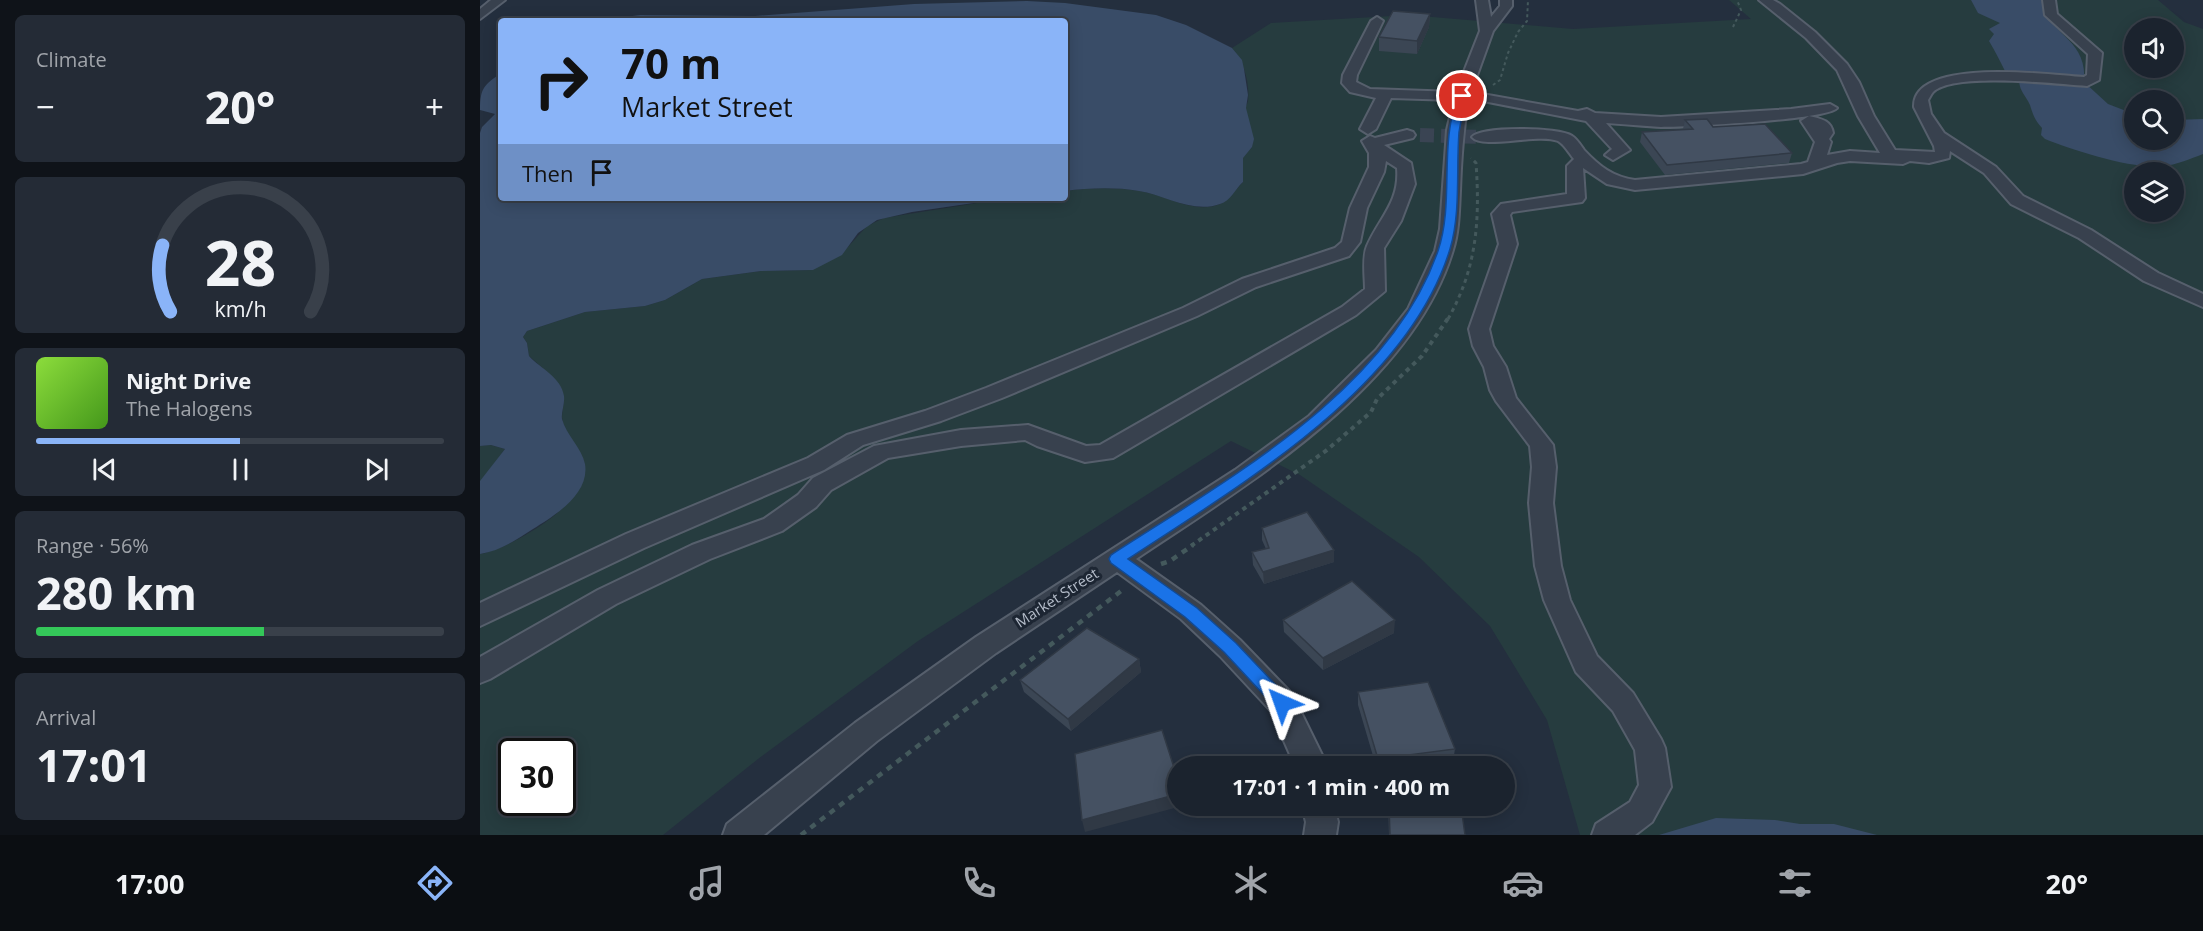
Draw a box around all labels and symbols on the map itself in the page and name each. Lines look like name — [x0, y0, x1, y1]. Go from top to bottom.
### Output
pin — [1436, 70, 1487, 121]
street label: Market Street — [1011, 563, 1102, 632]
position arrow — [1250, 671, 1314, 735]
speed limit sign: 30 — [498, 738, 576, 816]

